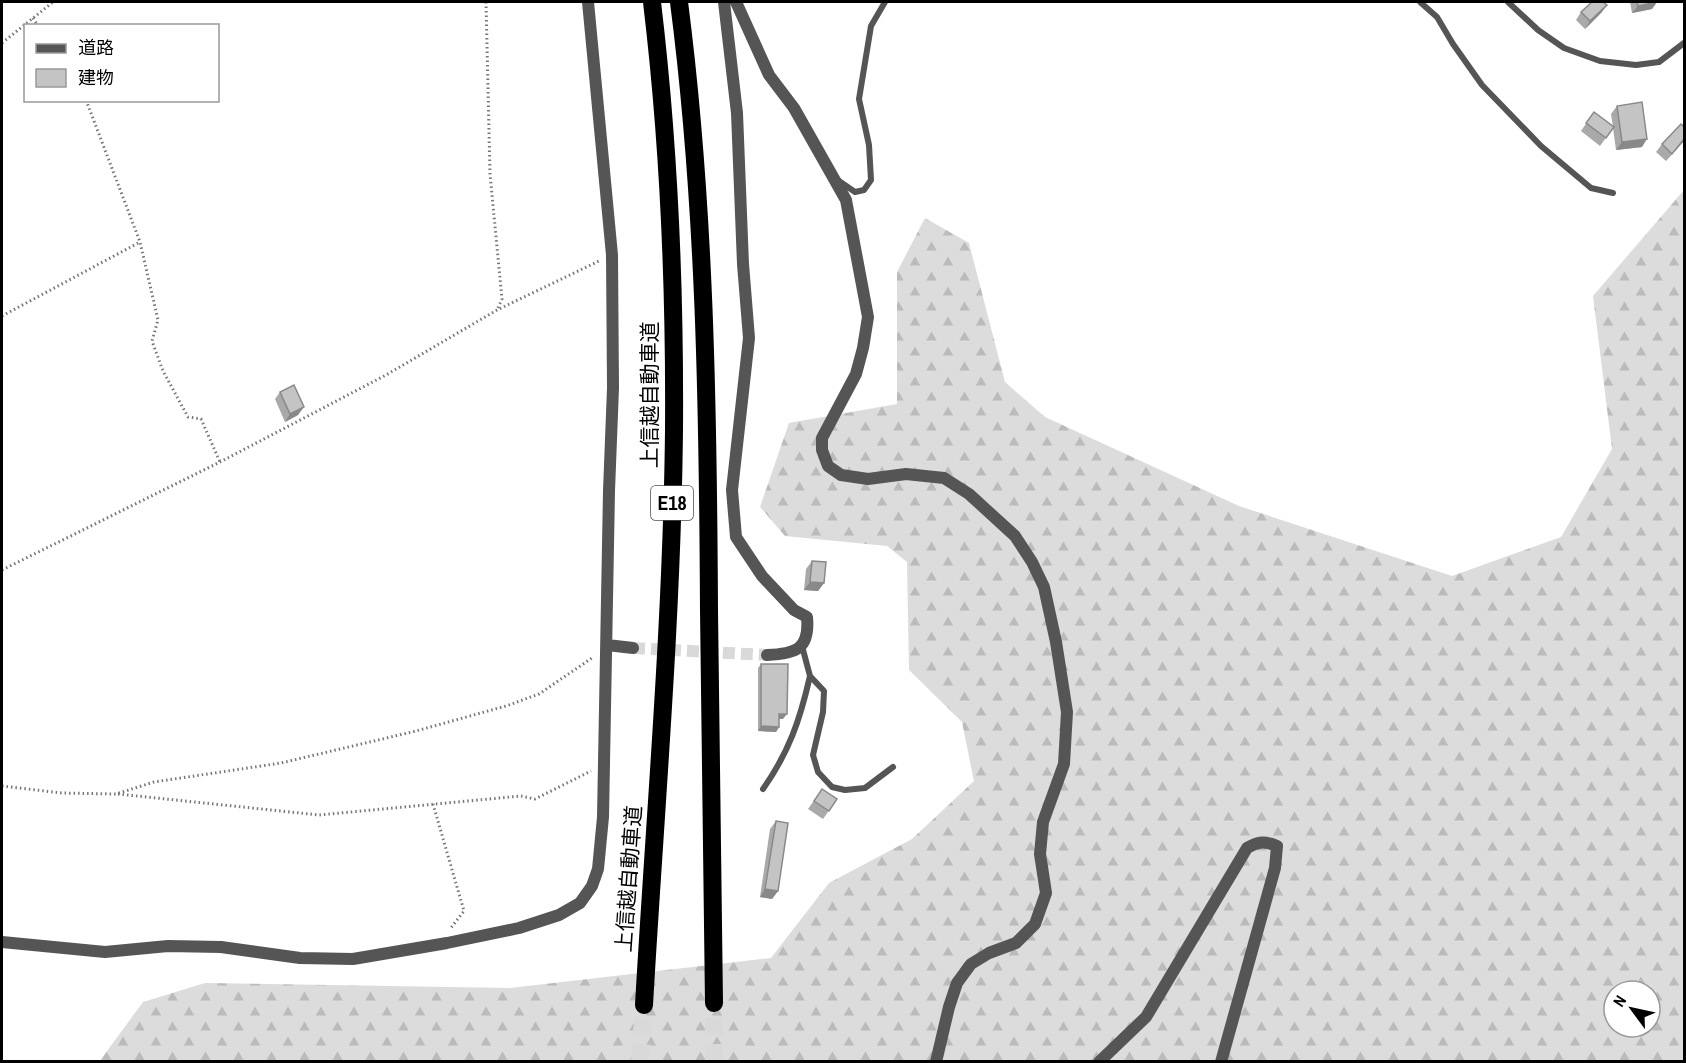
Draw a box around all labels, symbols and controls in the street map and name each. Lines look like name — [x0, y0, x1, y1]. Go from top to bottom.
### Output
legend — [24, 24, 219, 102]
text: 道路 — [78, 35, 114, 60]
text: 建物 — [78, 65, 114, 90]
street label: 上信越自動車道 — [635, 322, 664, 469]
road number: E18 — [651, 486, 693, 520]
street label: 上信越自動車道 — [609, 805, 648, 953]
north arrow — [1602, 979, 1662, 1039]
text: N — [1608, 991, 1631, 1011]

